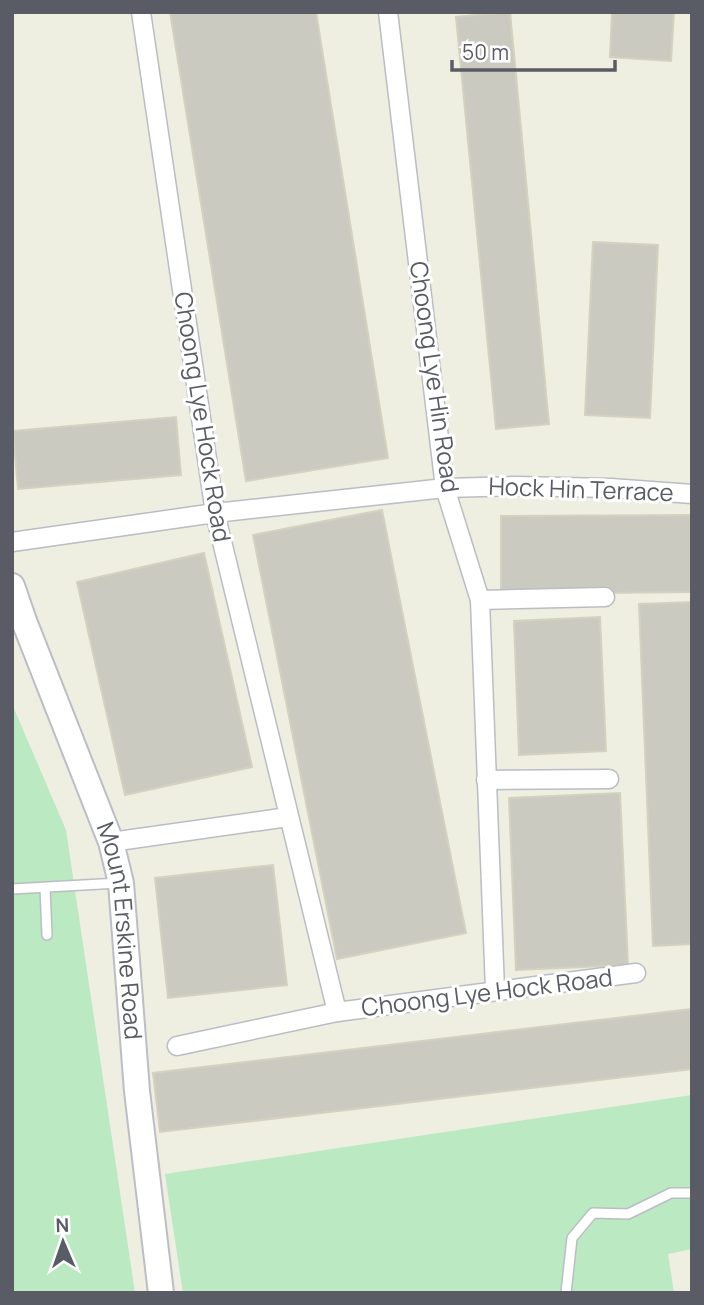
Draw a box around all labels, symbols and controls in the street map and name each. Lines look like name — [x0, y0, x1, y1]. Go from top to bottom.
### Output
scale bar — [452, 28, 615, 72]
text: 50 m — [462, 38, 509, 66]
street label: Choong Lye Hin Road — [403, 259, 468, 495]
street label: Choong Lye Hock Road — [167, 289, 240, 544]
street label: Hock Hin Terrace — [488, 469, 674, 508]
street label: Mount Erskine Road — [90, 817, 151, 1041]
street label: Choong Lye Hock Road — [359, 960, 614, 1023]
north arrow — [28, 1207, 98, 1277]
text: N — [55, 1212, 70, 1238]

